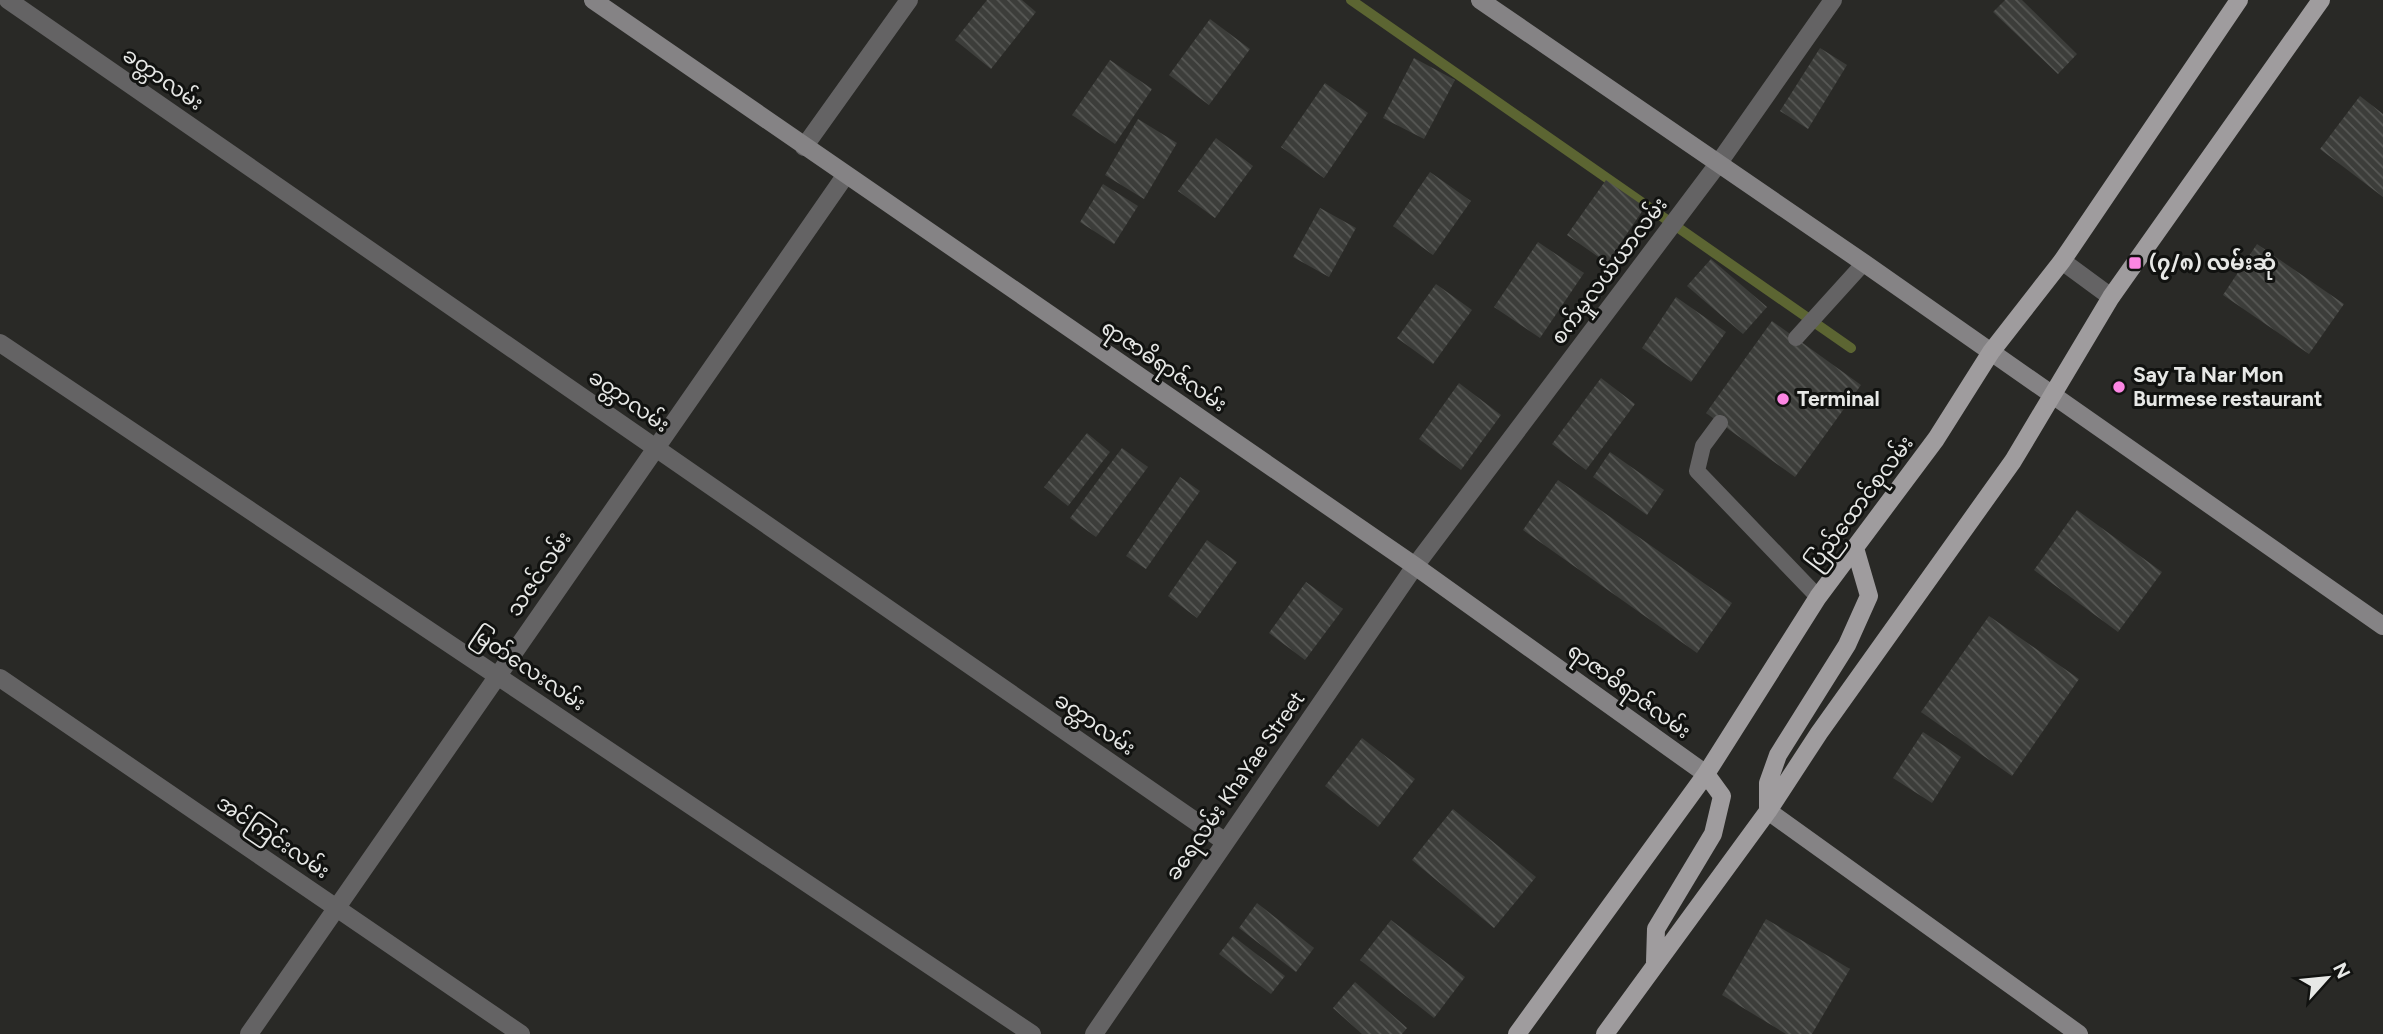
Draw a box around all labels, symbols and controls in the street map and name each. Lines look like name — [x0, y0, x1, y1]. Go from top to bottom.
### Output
street label: ခတ္တာလမ်း — [115, 39, 210, 119]
street label: စက်မှုလယ်ယာလမ်း — [1543, 190, 1676, 352]
place label: (၇/၈) လမ်းဆုံ — [2149, 247, 2276, 280]
marker: (၇/၈) လမ်းဆုံ — [2127, 255, 2143, 271]
street label: ရာဇာဓိရာဇ်လမ်း — [1094, 312, 1233, 421]
street label: ခတ္တာလမ်း — [581, 361, 676, 441]
place label: Say Ta Nar Mon Burmese restaurant — [2133, 362, 2322, 411]
marker: Say Ta Nar Mon Burmese restaurant — [2111, 379, 2127, 395]
place label: Terminal — [1797, 386, 1880, 411]
marker: Terminal — [1775, 391, 1791, 407]
street label: ပြည်ထောင်စုလမ်း — [1799, 429, 1922, 578]
street label: သဇင်လမ်း — [499, 525, 576, 621]
street label: မြတ်လေးလမ်း — [465, 619, 593, 720]
street label: ရာဇာဓိရာဇ်လမ်း — [1560, 635, 1697, 748]
street label: ခတ္တာလမ်း — [1047, 684, 1142, 764]
street label: ခရေလမ်း KhaYae Street — [1157, 685, 1313, 888]
street label: အင်ကြင်းလမ်း — [209, 787, 336, 888]
north arrow — [2292, 943, 2362, 1013]
text: N — [2328, 959, 2355, 982]

